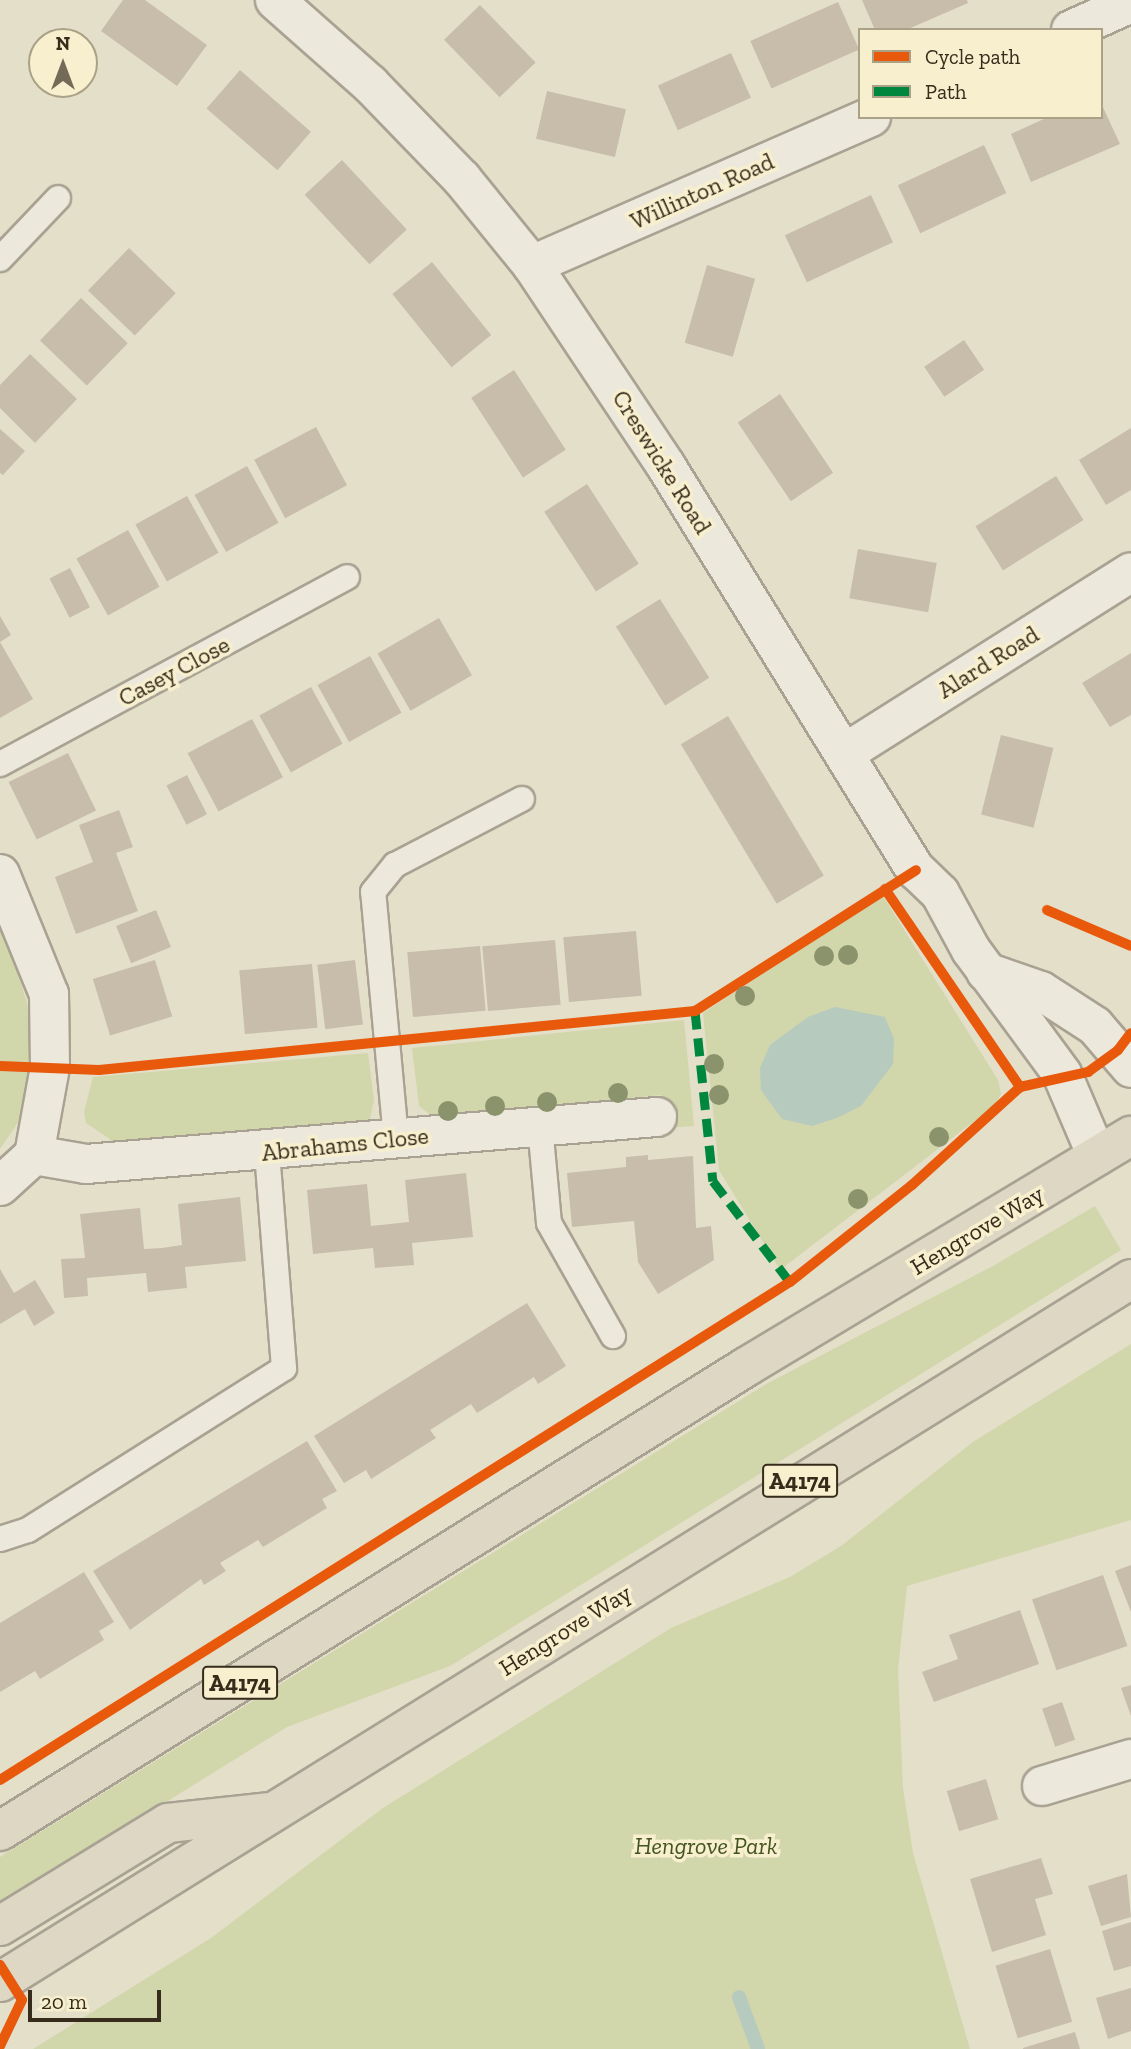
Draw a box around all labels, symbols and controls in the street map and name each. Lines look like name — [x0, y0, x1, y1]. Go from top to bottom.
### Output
north arrow — [28, 28, 98, 98]
legend — [858, 28, 1103, 119]
text: N — [56, 32, 70, 55]
text: Cycle path — [925, 44, 1020, 69]
text: Path — [925, 79, 967, 104]
street label: Willinton Road — [626, 147, 778, 235]
street label: Creswicke Road — [606, 385, 718, 539]
street label: Alard Road — [932, 620, 1044, 704]
street label: Casey Close — [113, 630, 235, 712]
street label: Abrahams Close — [260, 1121, 430, 1167]
street label: Hengrove Way — [905, 1179, 1049, 1281]
road number: A4174 — [762, 1462, 838, 1500]
street label: Hengrove Way — [493, 1578, 637, 1682]
road number: A4174 — [202, 1664, 278, 1702]
park label: Hengrove Park — [635, 1832, 777, 1860]
scale bar — [32, 1976, 164, 2020]
text: 20 m — [41, 1989, 87, 2014]

